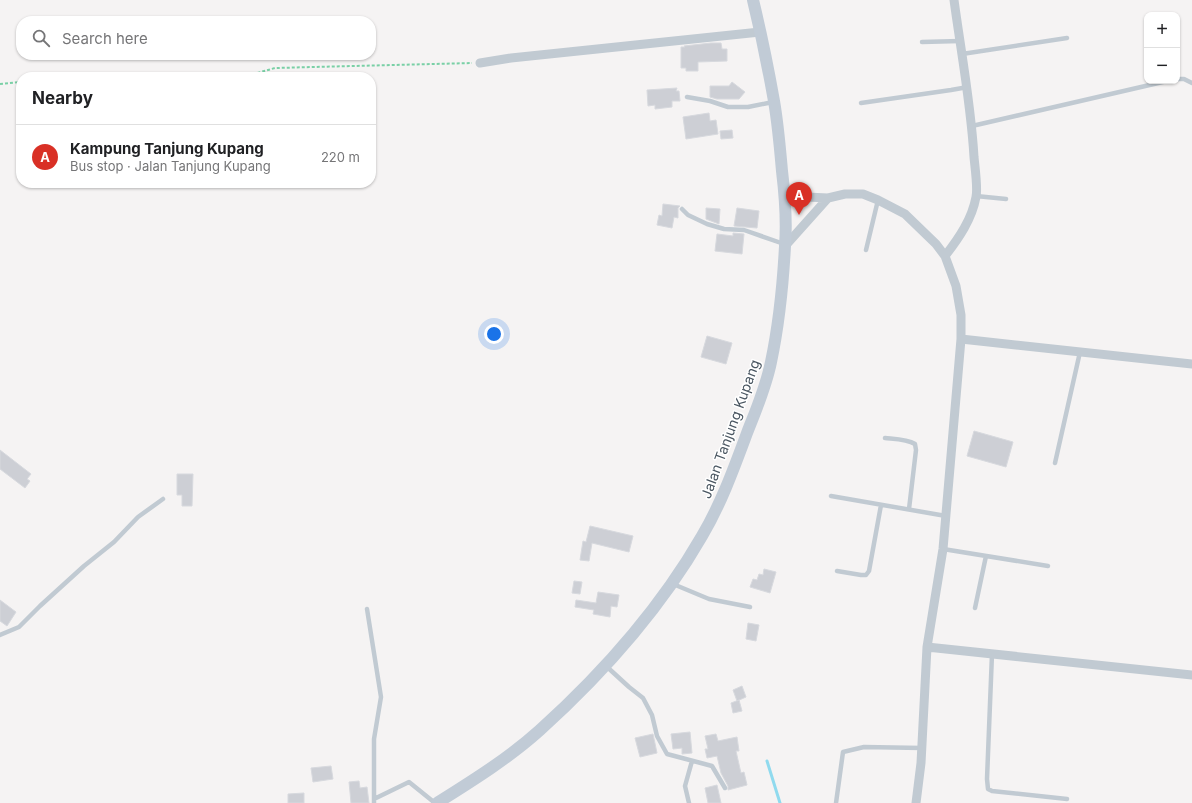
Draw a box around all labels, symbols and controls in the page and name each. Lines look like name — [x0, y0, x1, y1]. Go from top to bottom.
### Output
map controls — [1144, 12, 1180, 84]
button: + — [1144, 12, 1180, 48]
search box — [16, 16, 376, 60]
icon: search — [30, 27, 52, 49]
text: Search here — [62, 29, 148, 48]
button: − — [1144, 48, 1180, 84]
text: Nearby — [32, 88, 93, 108]
text: Kampung Tanjung Kupang — [70, 139, 264, 158]
text: A — [40, 149, 50, 165]
text: 220 m — [321, 149, 360, 165]
text: Bus stop · Jalan Tanjung Kupang — [70, 158, 271, 174]
pin: A — [786, 182, 812, 215]
your location — [484, 324, 504, 344]
street label: Jalan Tanjung Kupang — [697, 357, 763, 501]

